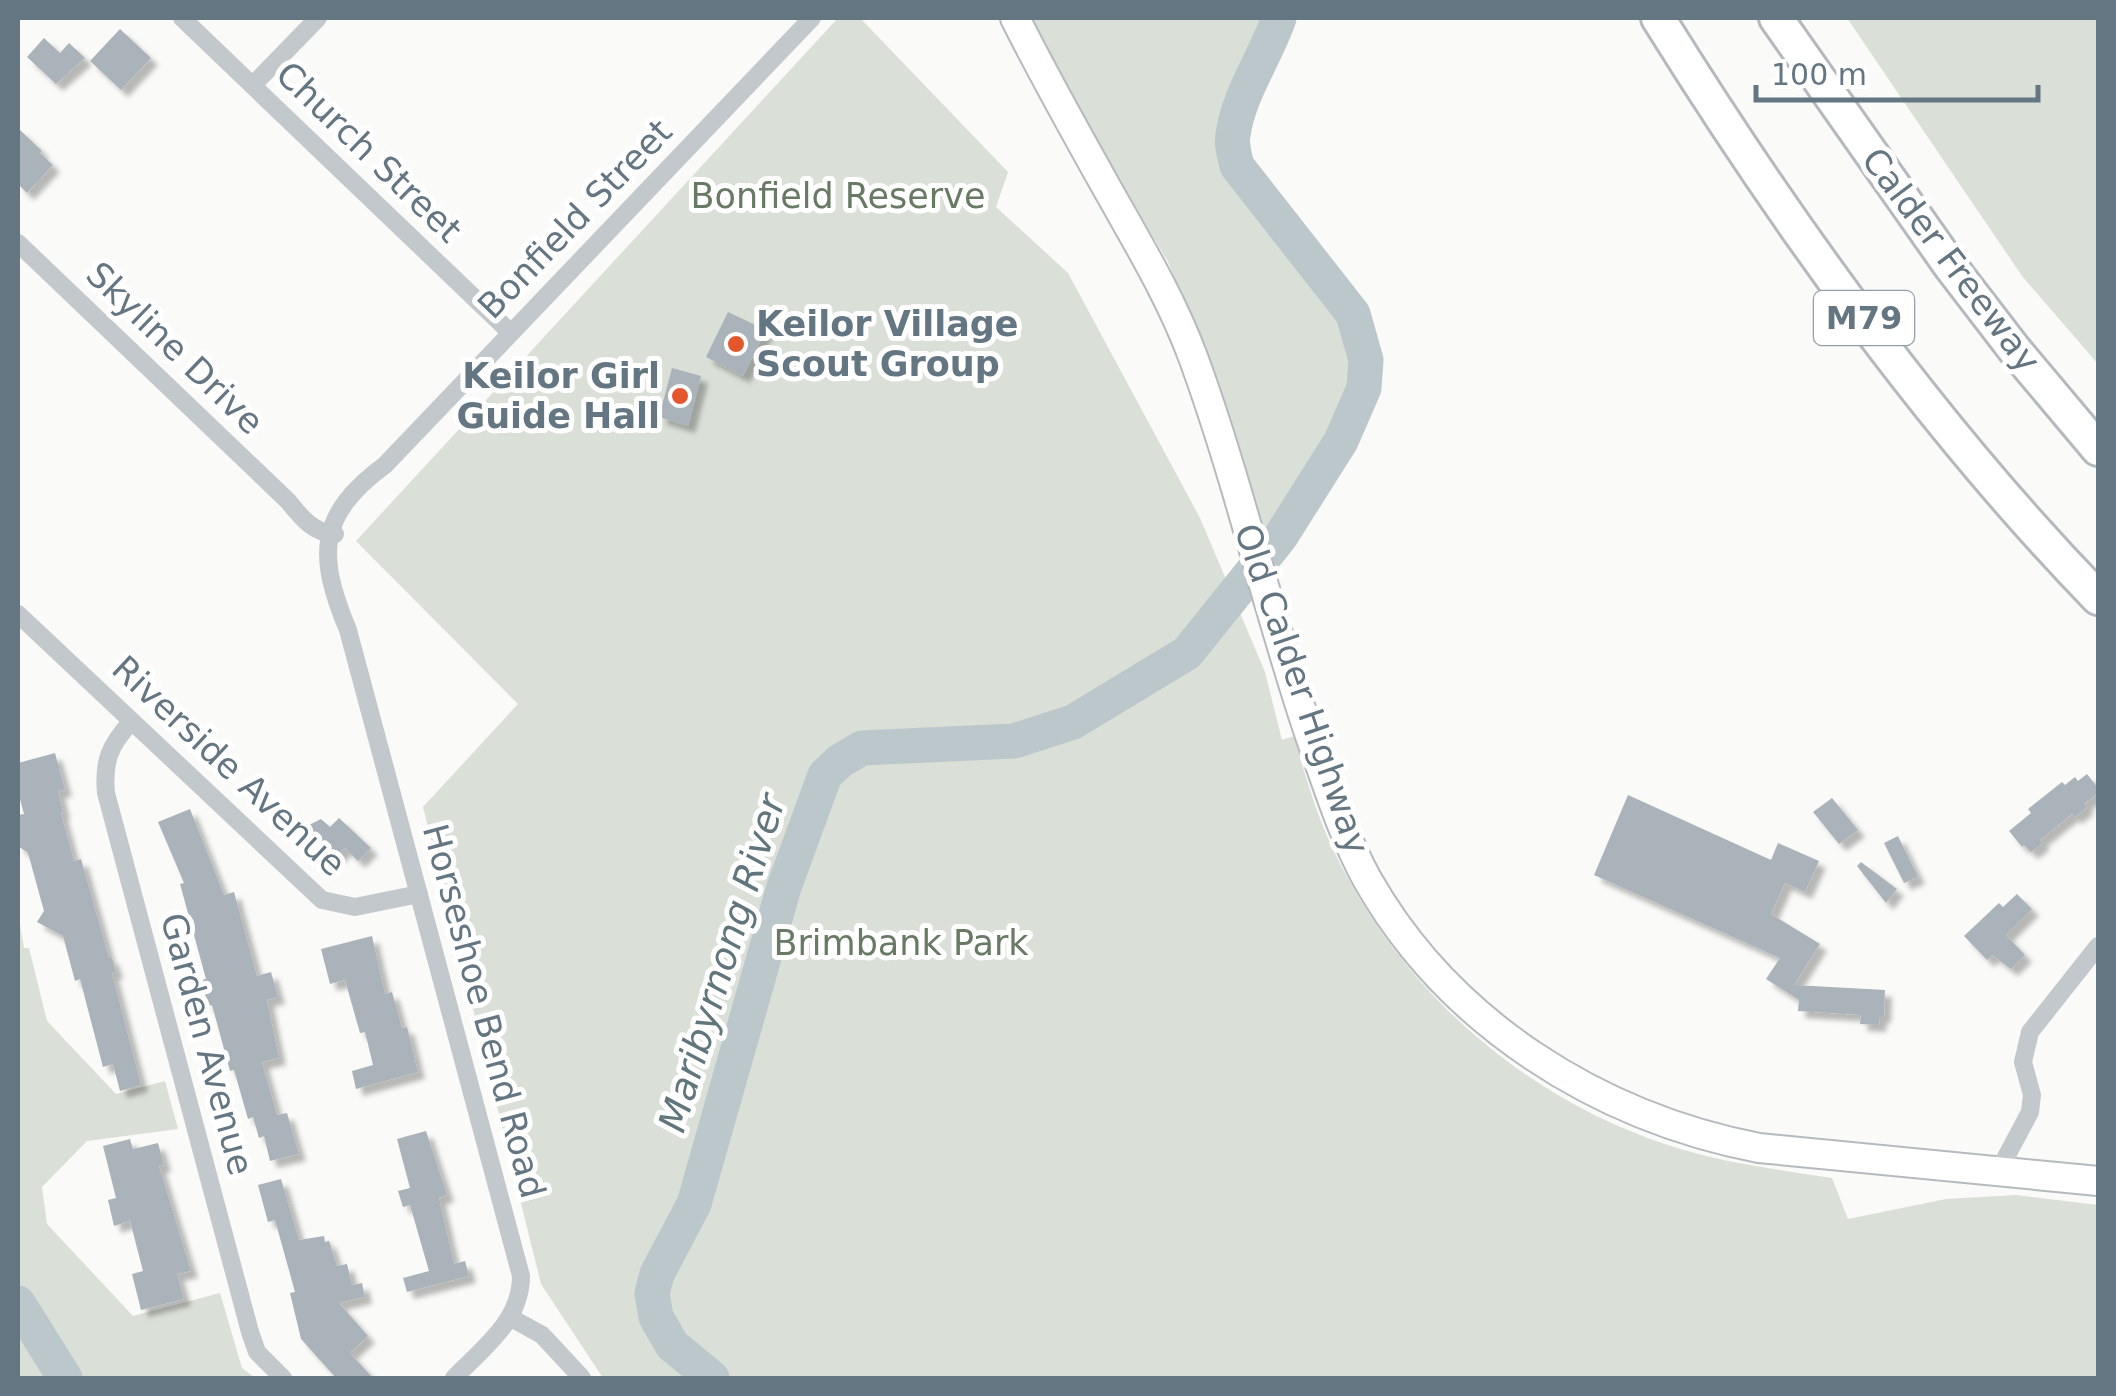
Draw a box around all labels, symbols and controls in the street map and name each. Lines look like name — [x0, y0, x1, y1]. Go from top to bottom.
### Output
scale bar — [1756, 40, 2038, 102]
street label: Church Street — [268, 54, 470, 250]
text: 100 m — [1771, 57, 1867, 92]
street label: Bonfield Street — [470, 111, 680, 327]
street label: Calder Freeway — [1854, 140, 2048, 380]
park label: Bonfield Reserve — [691, 176, 985, 216]
street label: Skyline Drive — [79, 254, 271, 442]
road number: M79 — [1814, 291, 1914, 345]
place label: Keilor Village Scout Group — [756, 304, 1019, 384]
marker: Keilor Village Scout Group — [725, 333, 747, 355]
place label: Keilor Girl Guide Hall — [456, 356, 660, 436]
marker: Keilor Girl Guide Hall — [669, 385, 691, 407]
street label: Old Calder Highway — [1227, 519, 1377, 859]
street label: Riverside Avenue — [104, 648, 354, 884]
water label: Maribyrnong River — [650, 787, 795, 1137]
street label: Horseshoe Bend Road — [415, 820, 553, 1202]
street label: Garden Avenue — [153, 909, 261, 1179]
park label: Brimbank Park — [773, 923, 1029, 963]

